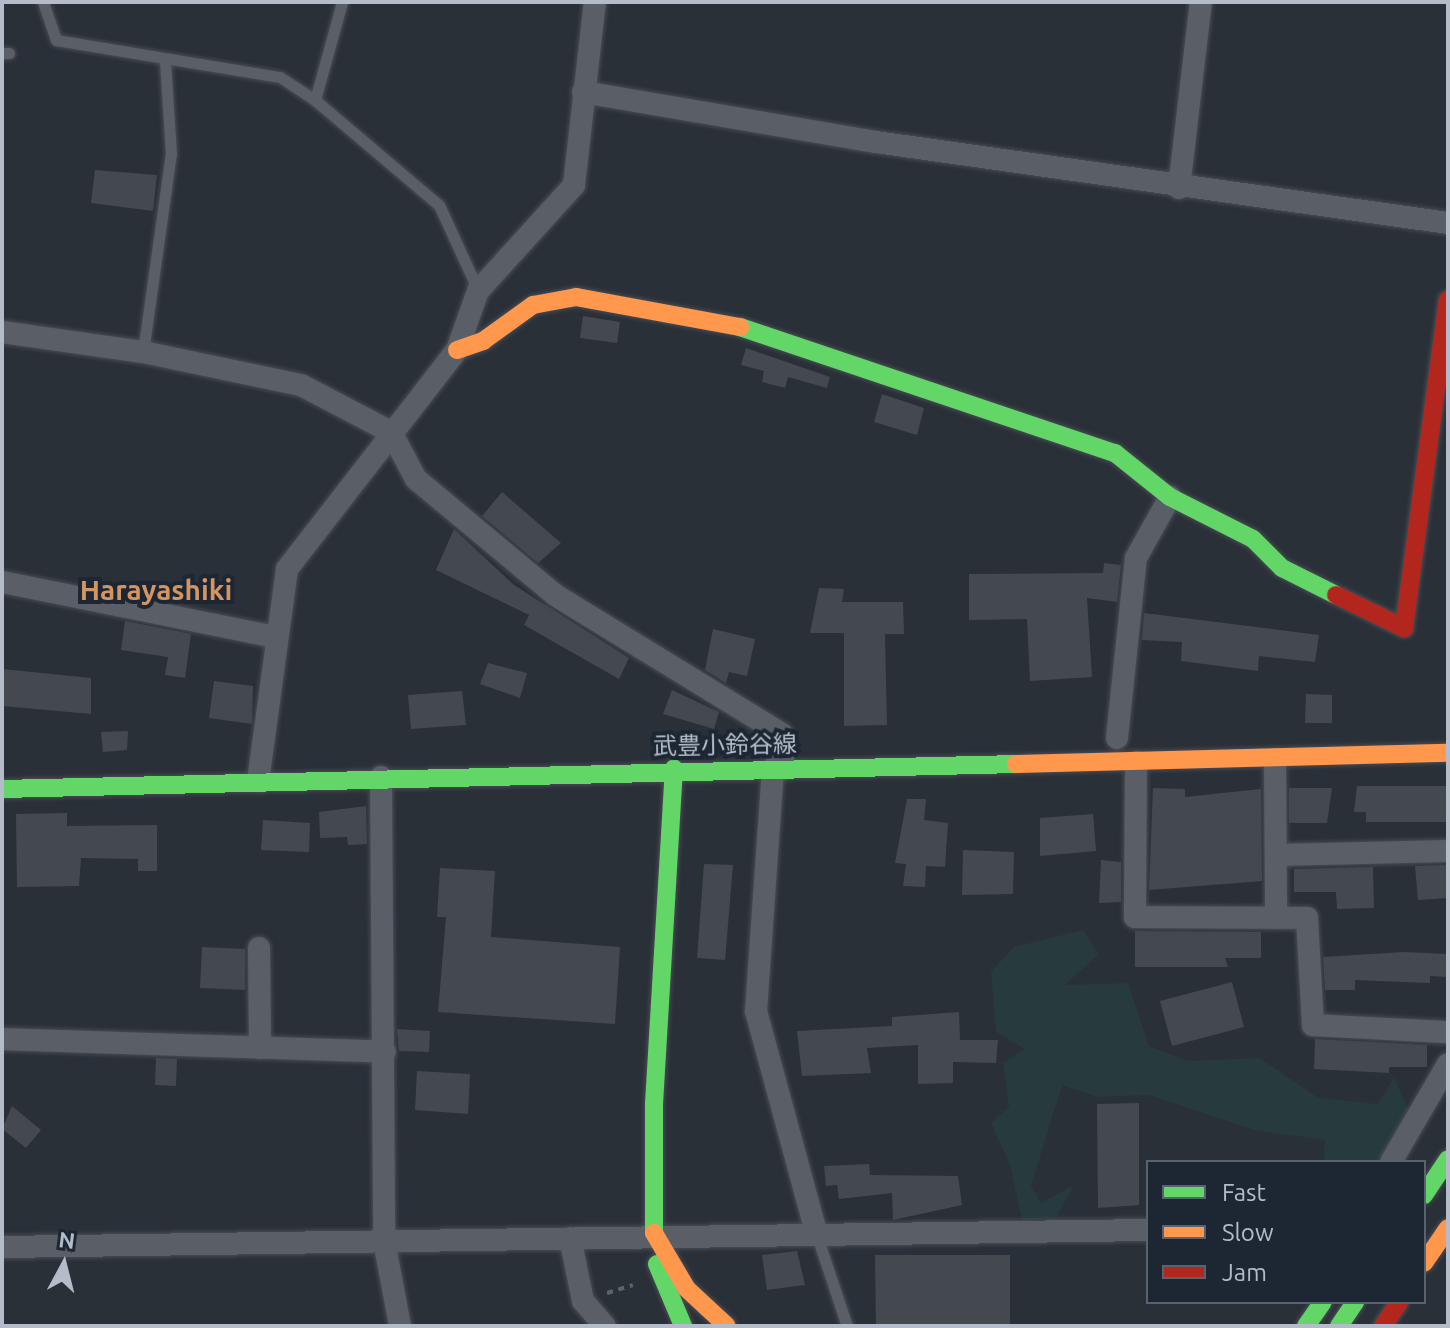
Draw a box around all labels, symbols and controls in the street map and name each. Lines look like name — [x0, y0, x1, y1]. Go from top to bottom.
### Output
district label: Harayashiki — [80, 573, 232, 607]
street label: 武豊小鈴谷線 — [653, 729, 797, 761]
legend — [1146, 1160, 1426, 1304]
text: Fast — [1222, 1179, 1266, 1206]
text: Slow — [1222, 1219, 1274, 1246]
north arrow — [24, 1224, 104, 1304]
text: N — [57, 1226, 77, 1253]
text: Jam — [1222, 1259, 1267, 1286]

